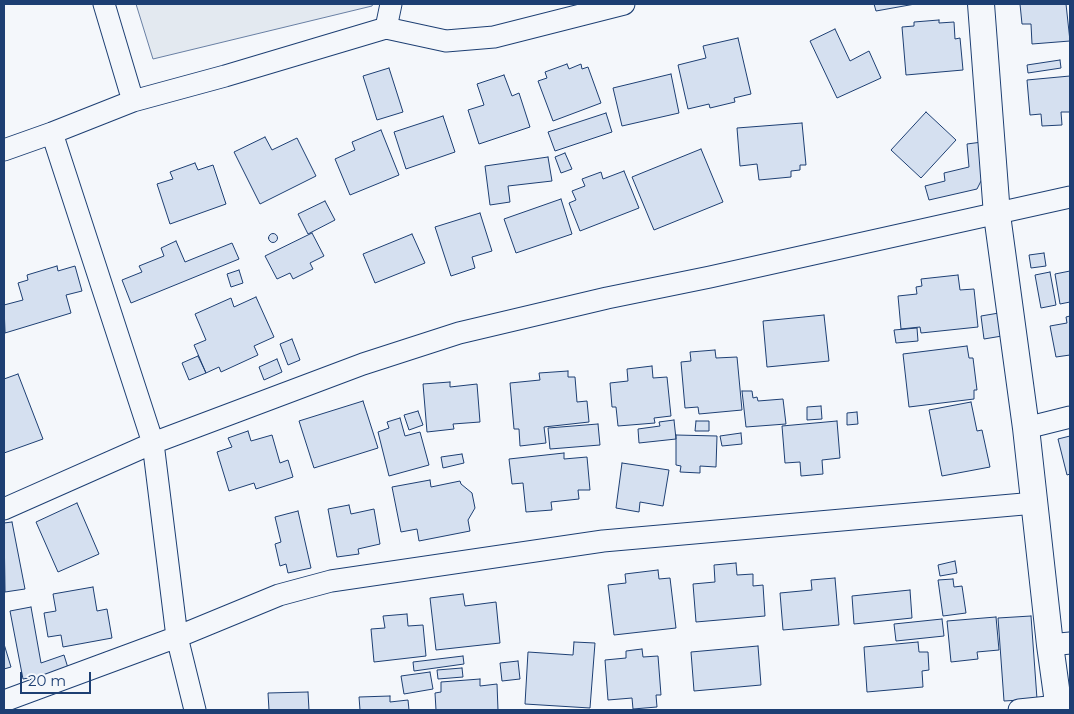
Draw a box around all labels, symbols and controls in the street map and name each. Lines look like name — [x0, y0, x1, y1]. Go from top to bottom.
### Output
scale bar — [22, 662, 94, 694]
text: 20 m — [28, 671, 66, 690]

